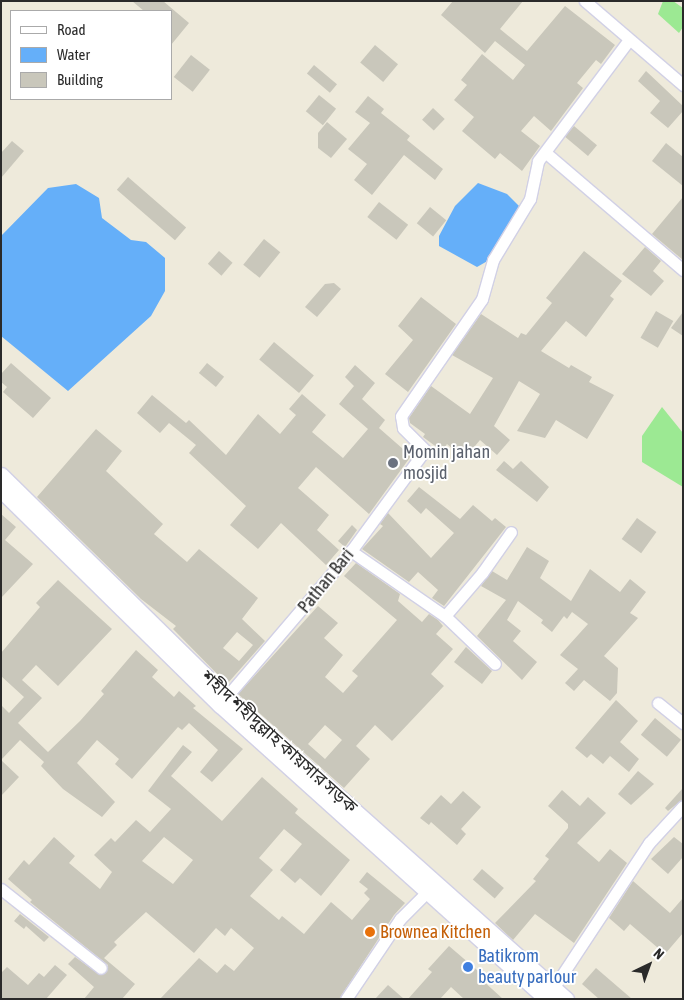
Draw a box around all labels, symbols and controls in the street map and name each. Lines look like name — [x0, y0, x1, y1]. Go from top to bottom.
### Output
legend — [10, 10, 172, 100]
text: Road — [57, 21, 86, 38]
text: Water — [57, 46, 90, 63]
text: Building — [57, 71, 103, 88]
place label: Momin jahan mosjid — [403, 442, 490, 484]
marker: Momin jahan mosjid — [387, 457, 399, 469]
street label: Pathan Bari — [293, 544, 359, 618]
street label: শহীদ শহীদুল্লাহ কায়সার সড়ক — [196, 666, 362, 818]
place label: Brownea Kitchen — [380, 921, 491, 943]
marker: Brownea Kitchen — [364, 926, 376, 938]
north arrow — [624, 940, 674, 990]
text: N — [651, 945, 667, 963]
place label: Batikrom beauty parlour — [478, 946, 576, 989]
marker: Batikrom beauty parlour — [462, 961, 474, 973]

